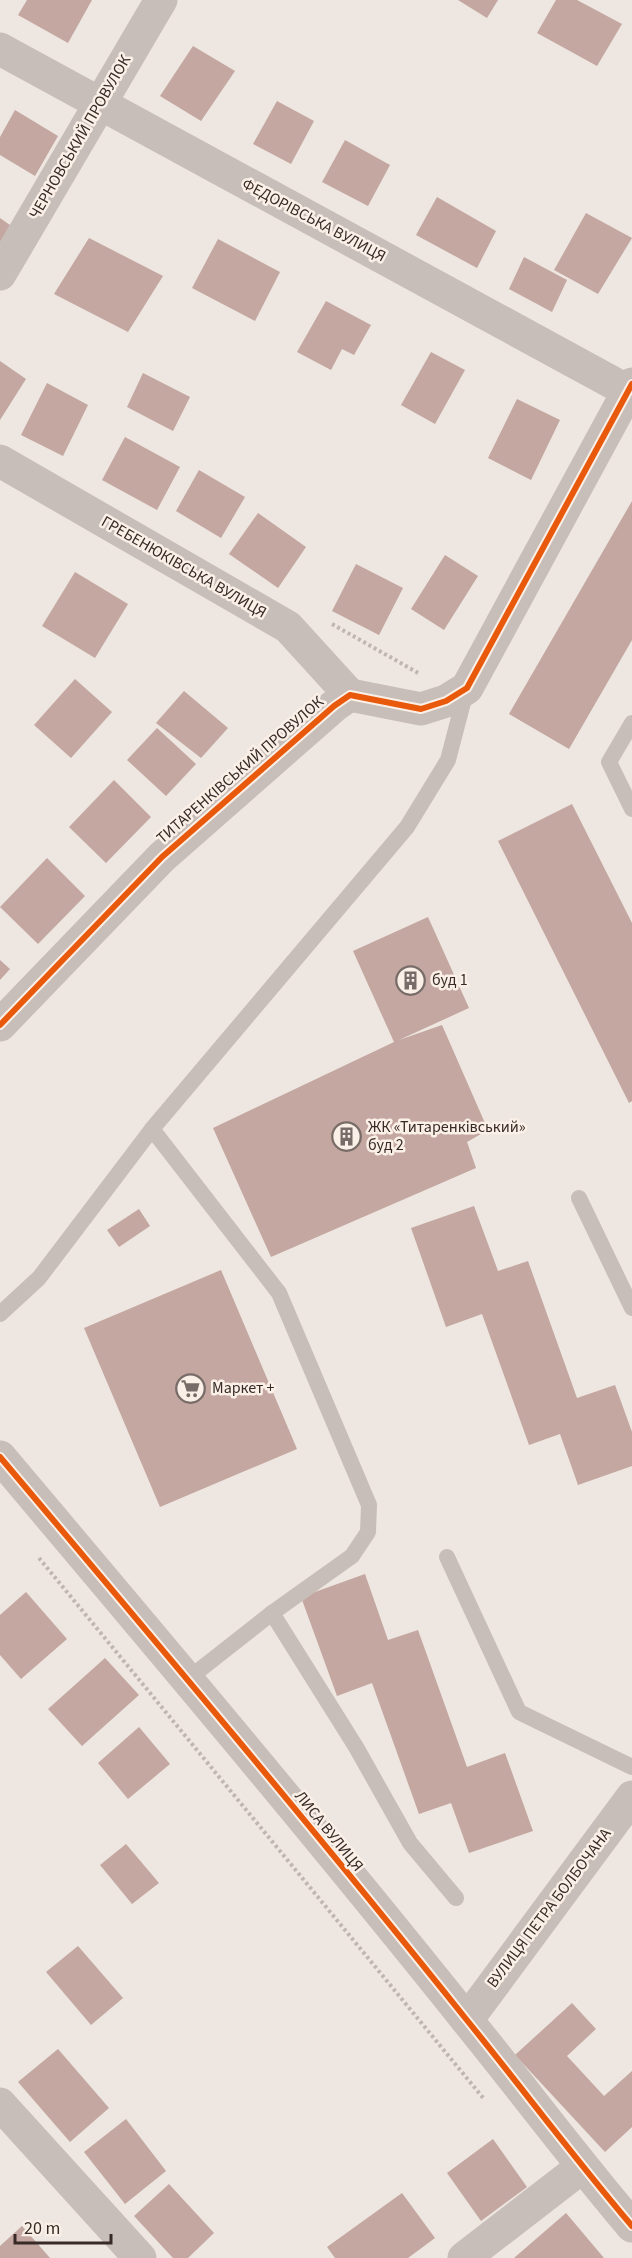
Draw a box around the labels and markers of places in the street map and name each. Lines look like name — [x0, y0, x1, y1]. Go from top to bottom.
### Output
building icon: буд 1 — [395, 964, 427, 996]
place label: буд 1 — [432, 969, 468, 991]
place label: ЖК «Титаренківський» буд 2 — [368, 1116, 526, 1156]
building icon: ЖК «Титаренківський» буд 2 — [331, 1120, 363, 1152]
supermarket icon: Маркет + — [175, 1372, 207, 1404]
place label: Маркет + — [212, 1377, 275, 1399]

